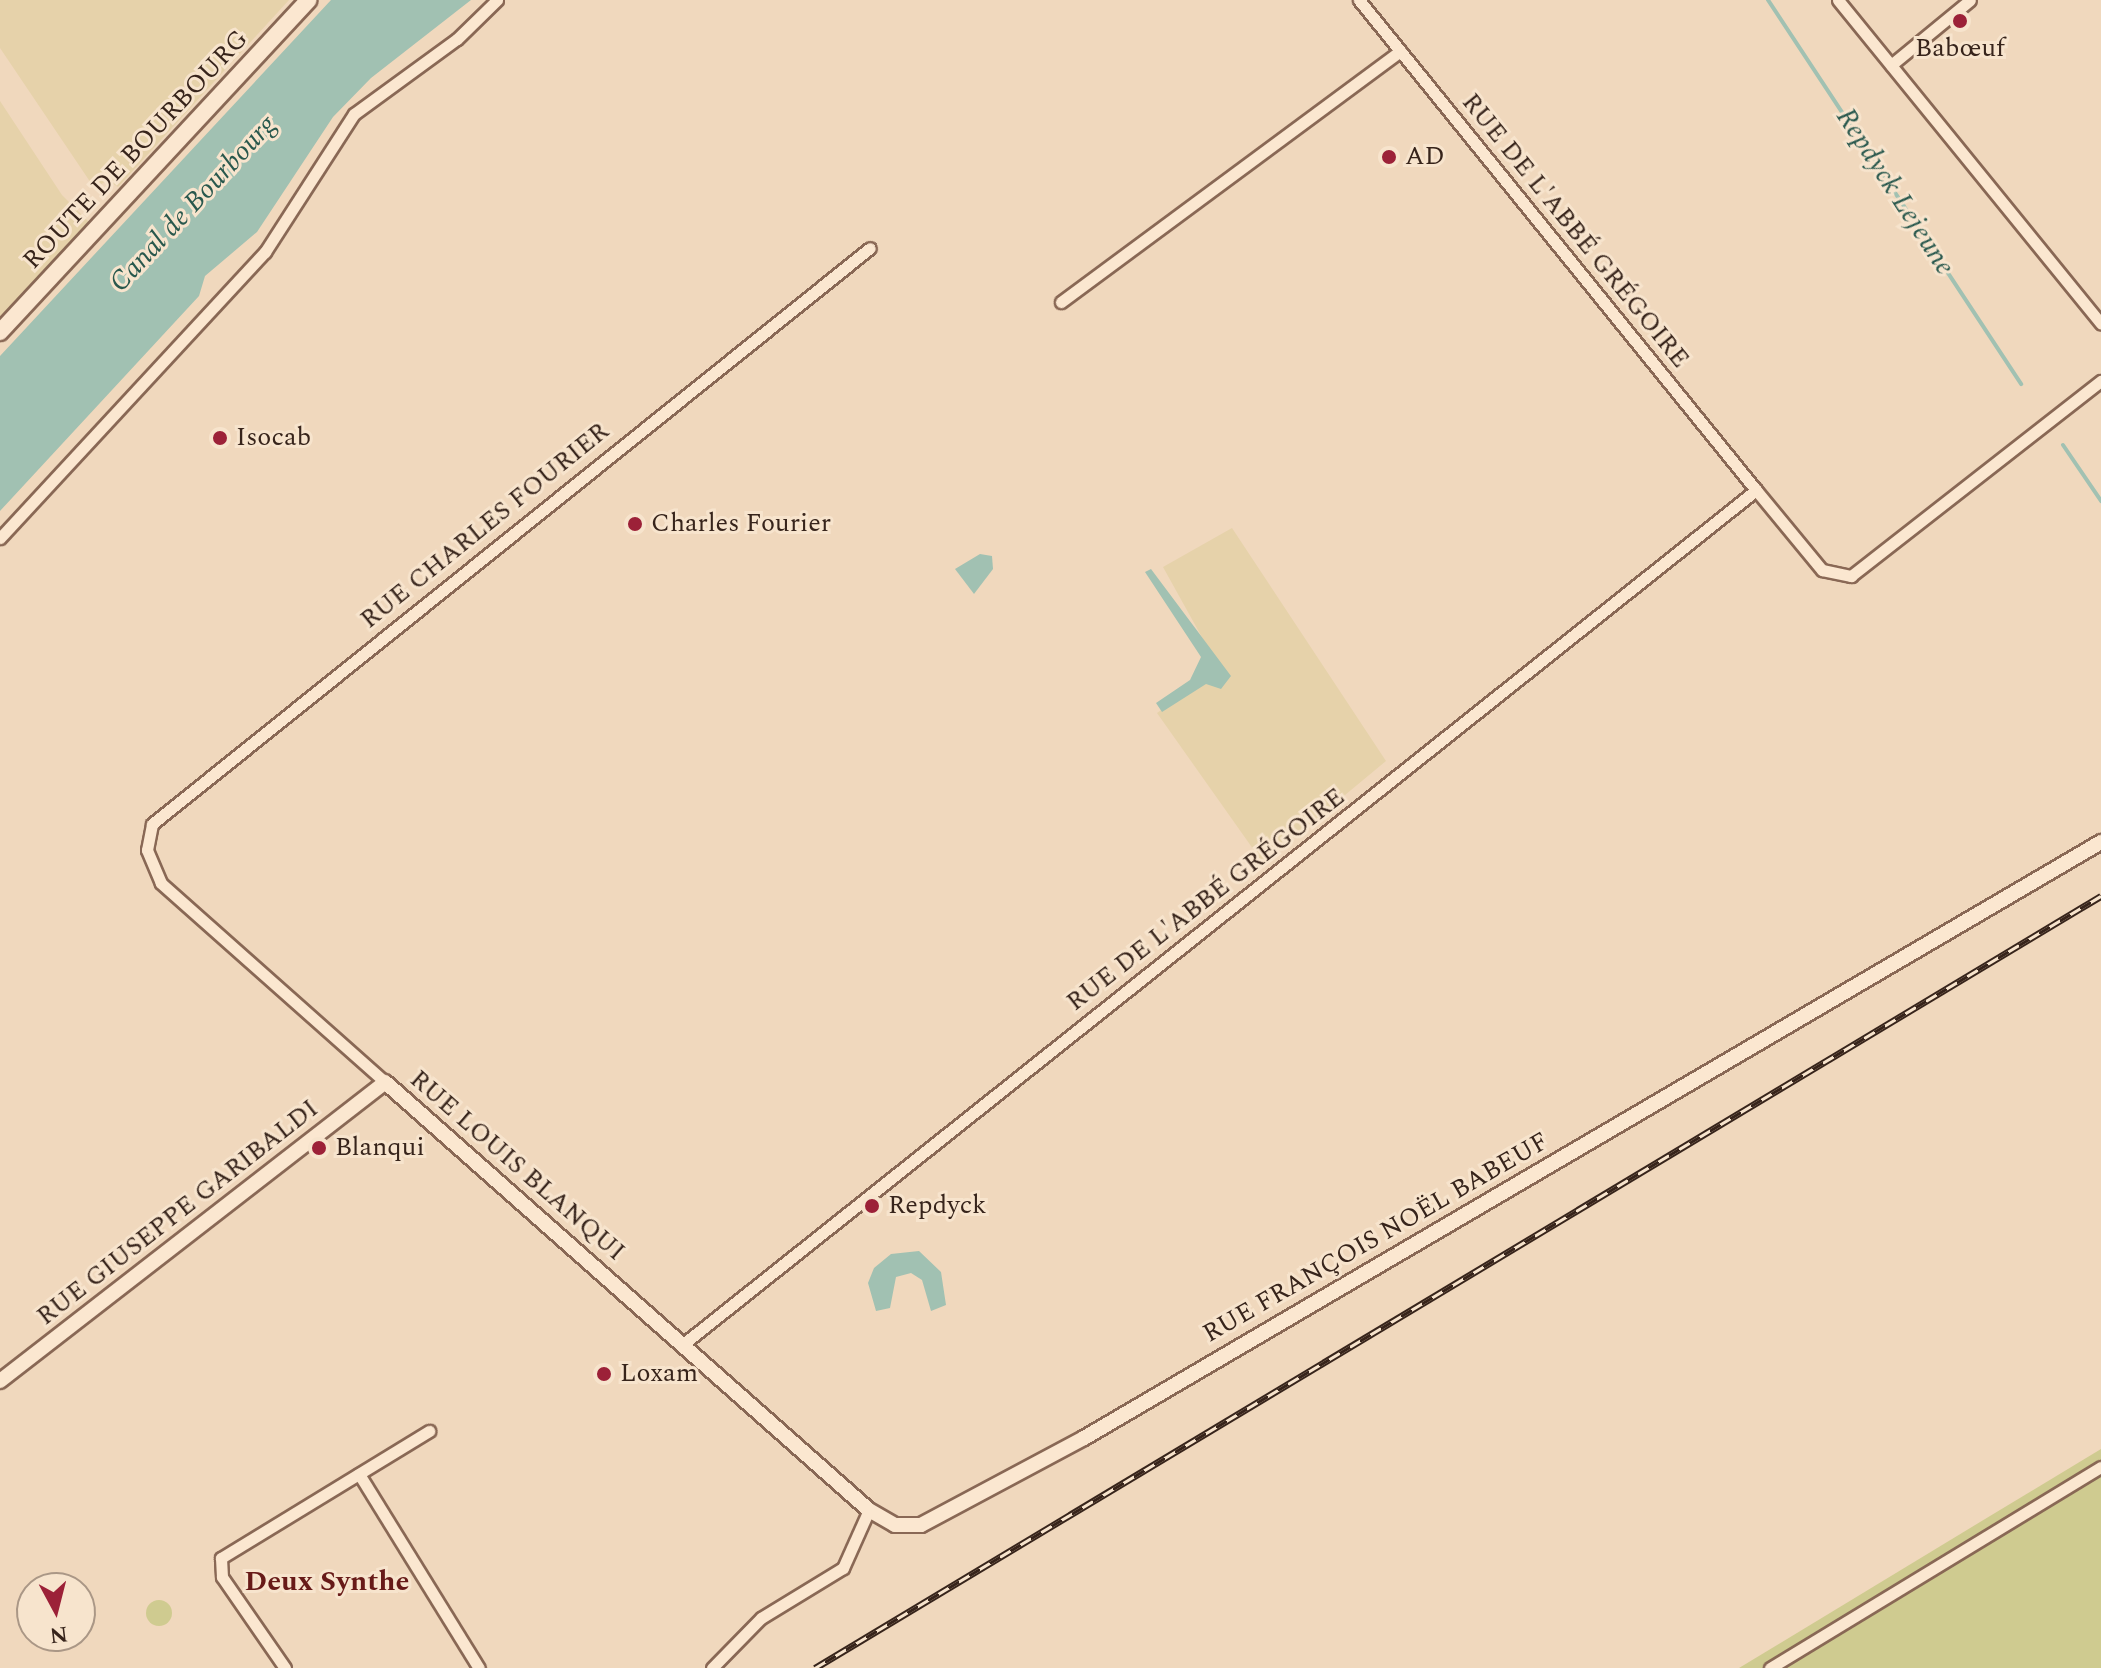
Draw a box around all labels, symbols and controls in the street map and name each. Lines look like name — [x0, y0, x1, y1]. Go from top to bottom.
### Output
marker: Babœuf — [1951, 12, 1969, 30]
street label: ROUTE DE BOURBOURG — [17, 24, 255, 276]
place label: Babœuf — [1915, 33, 2005, 65]
street label: RUE DE L'ABBÉ GRÉGOIRE — [1455, 87, 1695, 375]
water label: Repdyck Lejeune — [1828, 102, 1962, 282]
water label: Canal de Bourbourg — [103, 109, 283, 299]
place label: AD — [1405, 141, 1445, 173]
marker: AD — [1380, 148, 1398, 166]
street label: RUE CHARLES FOURIER — [355, 416, 615, 636]
place label: Isocab — [236, 422, 311, 454]
marker: Isocab — [211, 429, 229, 447]
place label: Charles Fourier — [651, 508, 831, 540]
marker: Charles Fourier — [626, 515, 644, 533]
street label: RUE DE L'ABBÉ GRÉGOIRE — [1061, 782, 1351, 1018]
street label: RUE LOUIS BLANQUI — [403, 1064, 631, 1268]
street label: RUE GIUSEPPE GARIBALDI — [31, 1093, 325, 1333]
street label: RUE FRANÇOIS NOËL BABEUF — [1198, 1126, 1554, 1350]
place label: Blanqui — [335, 1132, 425, 1164]
marker: Blanqui — [310, 1139, 328, 1157]
place label: Repdyck — [888, 1190, 987, 1222]
marker: Repdyck — [863, 1197, 881, 1215]
place label: Loxam — [620, 1358, 698, 1390]
marker: Loxam — [595, 1365, 613, 1383]
district label: Deux Synthe — [245, 1565, 409, 1599]
north arrow — [16, 1572, 96, 1652]
text: N — [48, 1617, 70, 1652]

